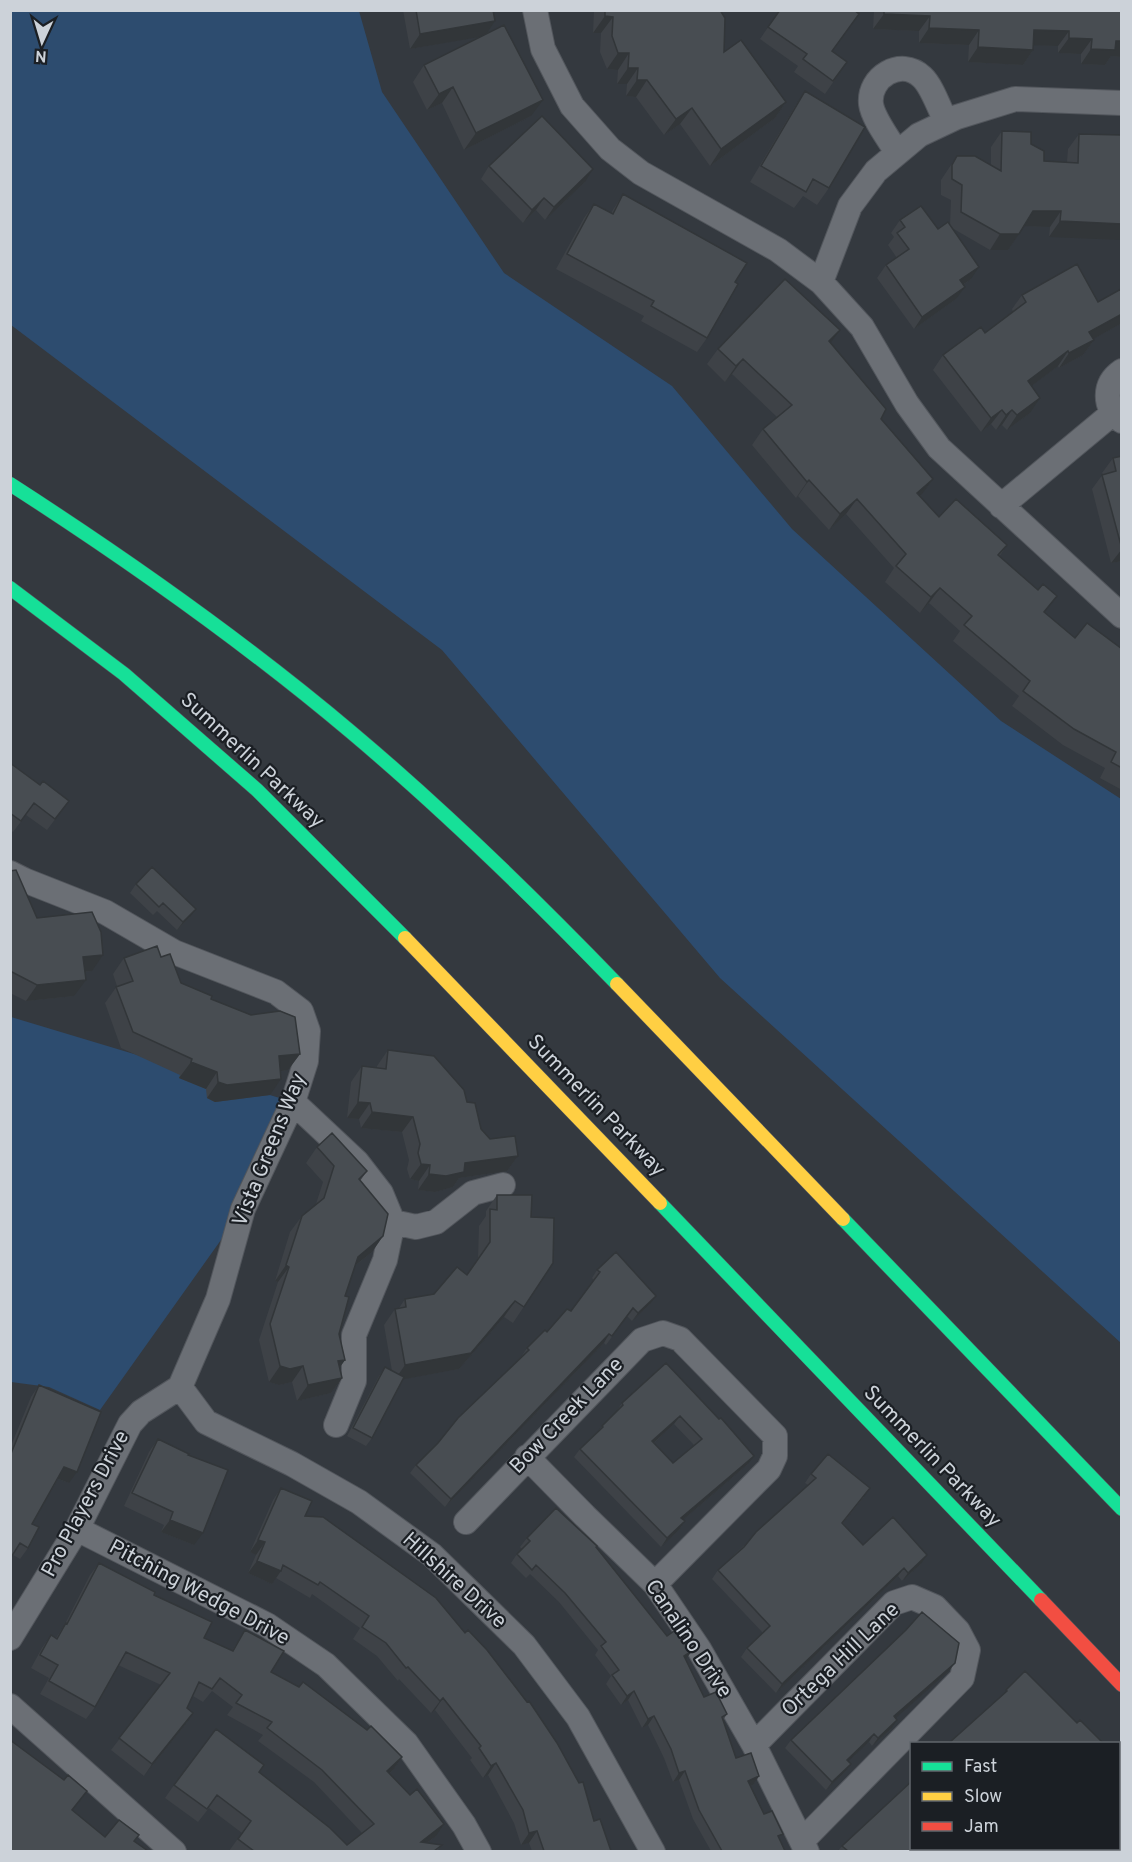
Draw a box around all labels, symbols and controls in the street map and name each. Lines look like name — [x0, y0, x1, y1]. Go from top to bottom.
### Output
north arrow — [12, 12, 72, 72]
text: N — [35, 45, 48, 65]
street label: Summerlin Parkway — [174, 687, 330, 835]
street label: Summerlin Parkway — [521, 1029, 671, 1183]
street label: Vista Greens Way — [227, 1069, 313, 1231]
street label: Bow Creek Lane — [504, 1352, 630, 1480]
street label: Summerlin Parkway — [857, 1380, 1007, 1534]
street label: Pro Players Drive — [36, 1426, 136, 1582]
street label: Hillshire Drive — [396, 1527, 512, 1635]
street label: Pitching Wedge Drive — [104, 1534, 294, 1652]
street label: Canalino Drive — [638, 1575, 738, 1703]
street label: Ortega Hill Lane — [776, 1597, 906, 1723]
legend — [910, 1742, 1120, 1850]
text: Fast — [964, 1756, 997, 1779]
text: Slow — [964, 1786, 1002, 1809]
text: Jam — [964, 1816, 999, 1839]

